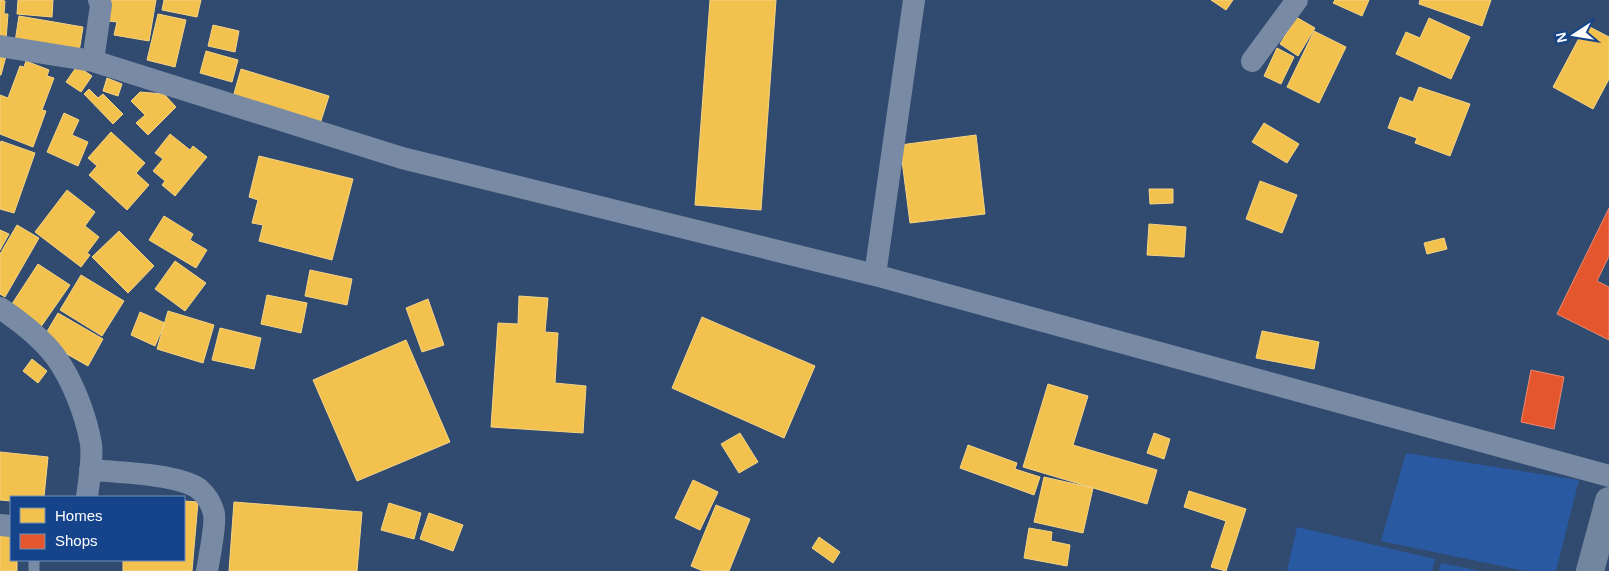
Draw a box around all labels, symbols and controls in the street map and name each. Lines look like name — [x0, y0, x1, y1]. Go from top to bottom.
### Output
north arrow — [1549, 10, 1599, 60]
text: N — [1552, 31, 1570, 44]
legend — [10, 496, 185, 561]
text: Homes — [55, 507, 103, 524]
text: Shops — [55, 532, 98, 549]

